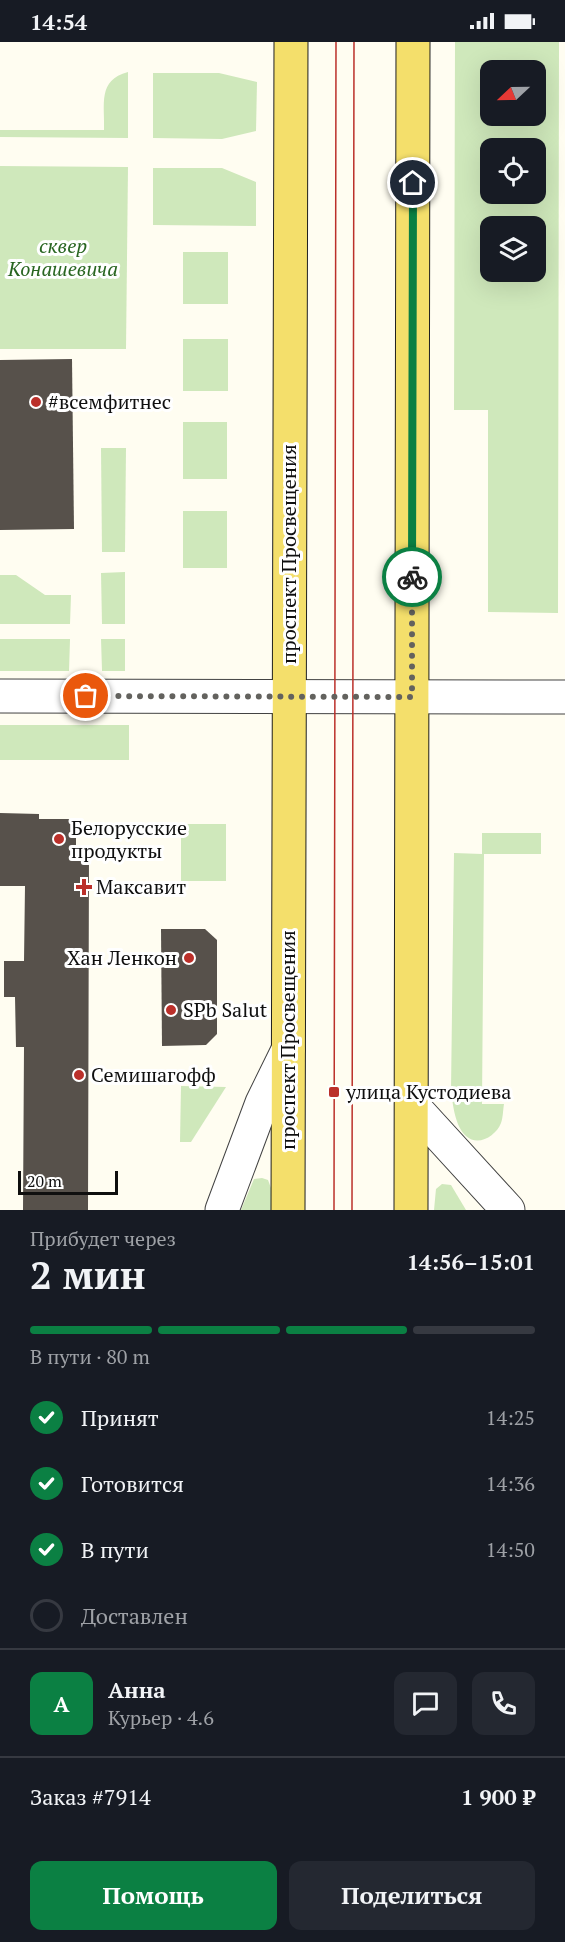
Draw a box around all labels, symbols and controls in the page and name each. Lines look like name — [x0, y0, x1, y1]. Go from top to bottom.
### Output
text: 14:54 — [30, 7, 87, 36]
north arrow — [480, 60, 546, 126]
map controls — [480, 60, 546, 282]
button: locate — [480, 138, 546, 204]
pin — [387, 157, 438, 208]
icon: home — [396, 166, 429, 199]
button: layers — [480, 216, 546, 282]
park label: сквер Конашевича — [7, 232, 118, 282]
place label: #всемфитнес — [48, 388, 171, 415]
marker: #всемфитнес — [29, 395, 43, 409]
street label: проспект Просвещения — [275, 444, 302, 664]
courier — [382, 547, 442, 607]
icon: bike — [396, 561, 429, 594]
pin — [60, 670, 111, 721]
icon: bag — [69, 679, 102, 712]
place label: Белорусские продукты — [71, 814, 187, 864]
marker: Белорусские продукты — [52, 832, 66, 846]
place label: Максавит — [96, 873, 186, 900]
marker: Максавит — [77, 880, 91, 894]
street label: проспект Просвещения — [274, 930, 301, 1150]
place label: Хан Ленкон — [67, 944, 177, 971]
marker: Хан Ленкон — [182, 951, 196, 965]
place label: SPb Salut — [183, 996, 268, 1023]
marker: SPb Salut — [164, 1003, 178, 1017]
place label: Семишагофф — [91, 1061, 216, 1088]
marker: Семишагофф — [72, 1068, 86, 1082]
place label: улица Кустодиева — [345, 1078, 511, 1105]
marker: улица Кустодиева — [327, 1085, 341, 1099]
scale bar — [18, 1168, 118, 1196]
text: 20 m — [27, 1170, 62, 1192]
text: Прибудет через — [30, 1225, 176, 1252]
text: 14:56–15:01 — [407, 1247, 535, 1276]
text: 2 мин — [30, 1248, 146, 1300]
text: В пути · 80 m — [30, 1343, 150, 1370]
icon: check — [30, 1401, 63, 1434]
text: Принят — [81, 1403, 159, 1432]
text: 14:25 — [486, 1404, 535, 1431]
icon: check — [30, 1467, 63, 1500]
text: Готовится — [81, 1469, 184, 1498]
text: 14:36 — [486, 1470, 535, 1497]
icon: check — [30, 1533, 63, 1566]
text: В пути — [81, 1535, 149, 1564]
text: 14:50 — [486, 1536, 535, 1563]
text: Доставлен — [81, 1601, 188, 1630]
button: chat — [394, 1672, 457, 1735]
button: phone — [472, 1672, 535, 1735]
text: Анна — [108, 1675, 166, 1704]
text: А — [53, 1689, 70, 1718]
text: Курьер · 4.6 — [108, 1704, 214, 1731]
text: Заказ #7914 — [30, 1782, 151, 1811]
text: 1 900 ₽ — [461, 1782, 535, 1811]
button: Помощь — [30, 1861, 277, 1930]
button: Поделиться — [289, 1861, 535, 1930]

